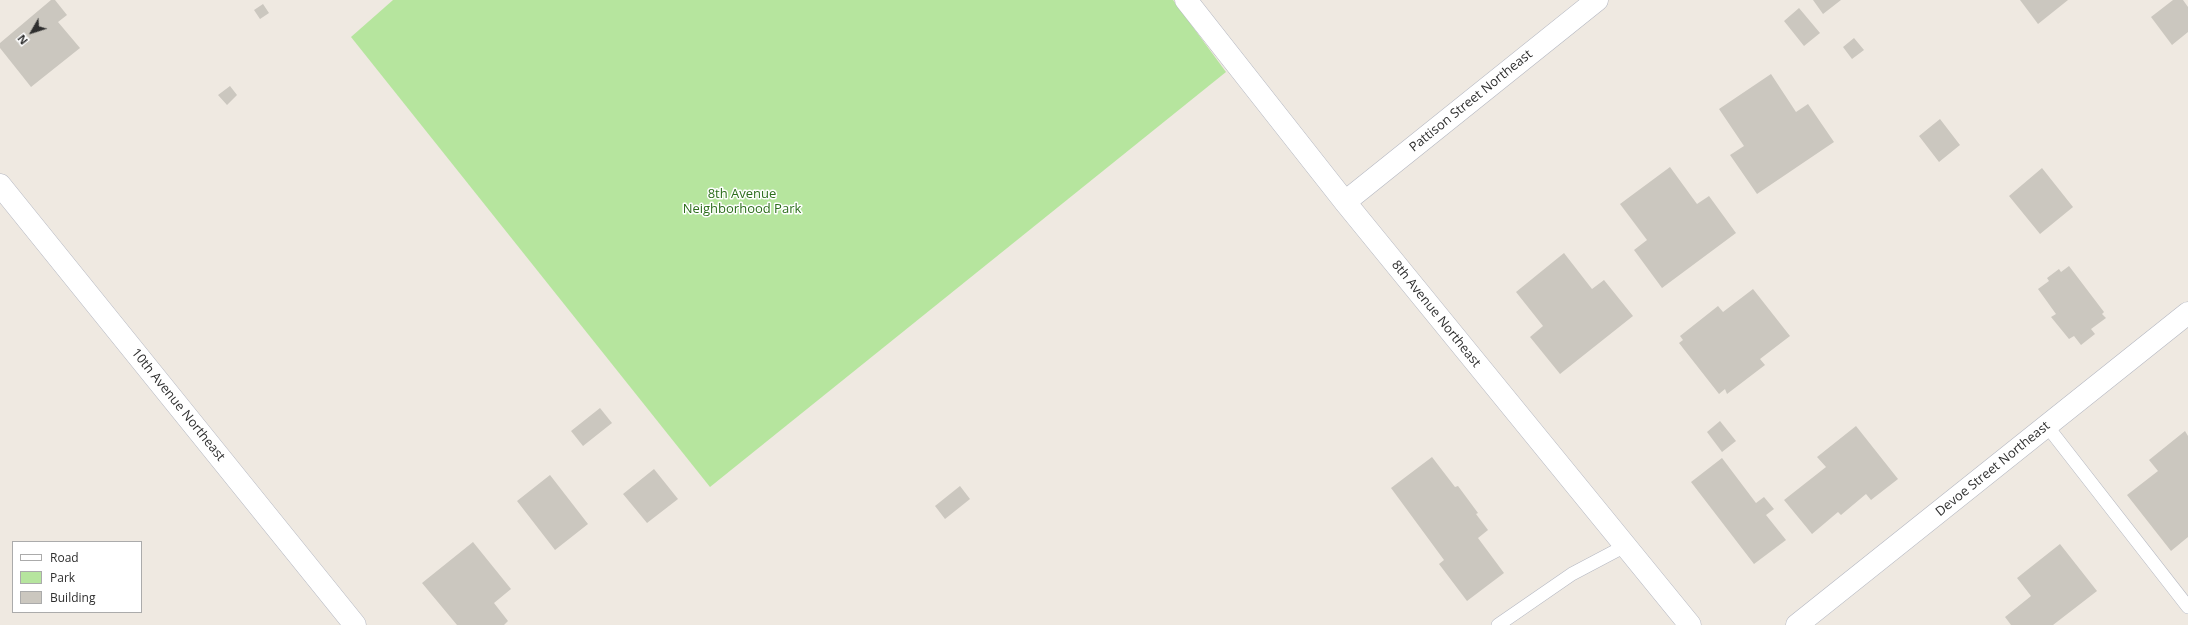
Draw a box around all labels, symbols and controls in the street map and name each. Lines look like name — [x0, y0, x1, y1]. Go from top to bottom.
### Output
north arrow — [12, 12, 52, 52]
text: N — [14, 32, 31, 48]
street label: Pattison Street Northeast — [1406, 47, 1536, 155]
park label: 8th Avenue Neighborhood Park — [683, 186, 801, 217]
street label: 8th Avenue Northeast — [1388, 257, 1484, 371]
street label: 10th Avenue Northeast — [128, 346, 228, 464]
street label: Devoe Street Northeast — [1933, 418, 2053, 520]
legend — [12, 541, 142, 613]
text: Road — [50, 549, 79, 566]
text: Park — [50, 569, 75, 586]
text: Building — [50, 589, 95, 606]

